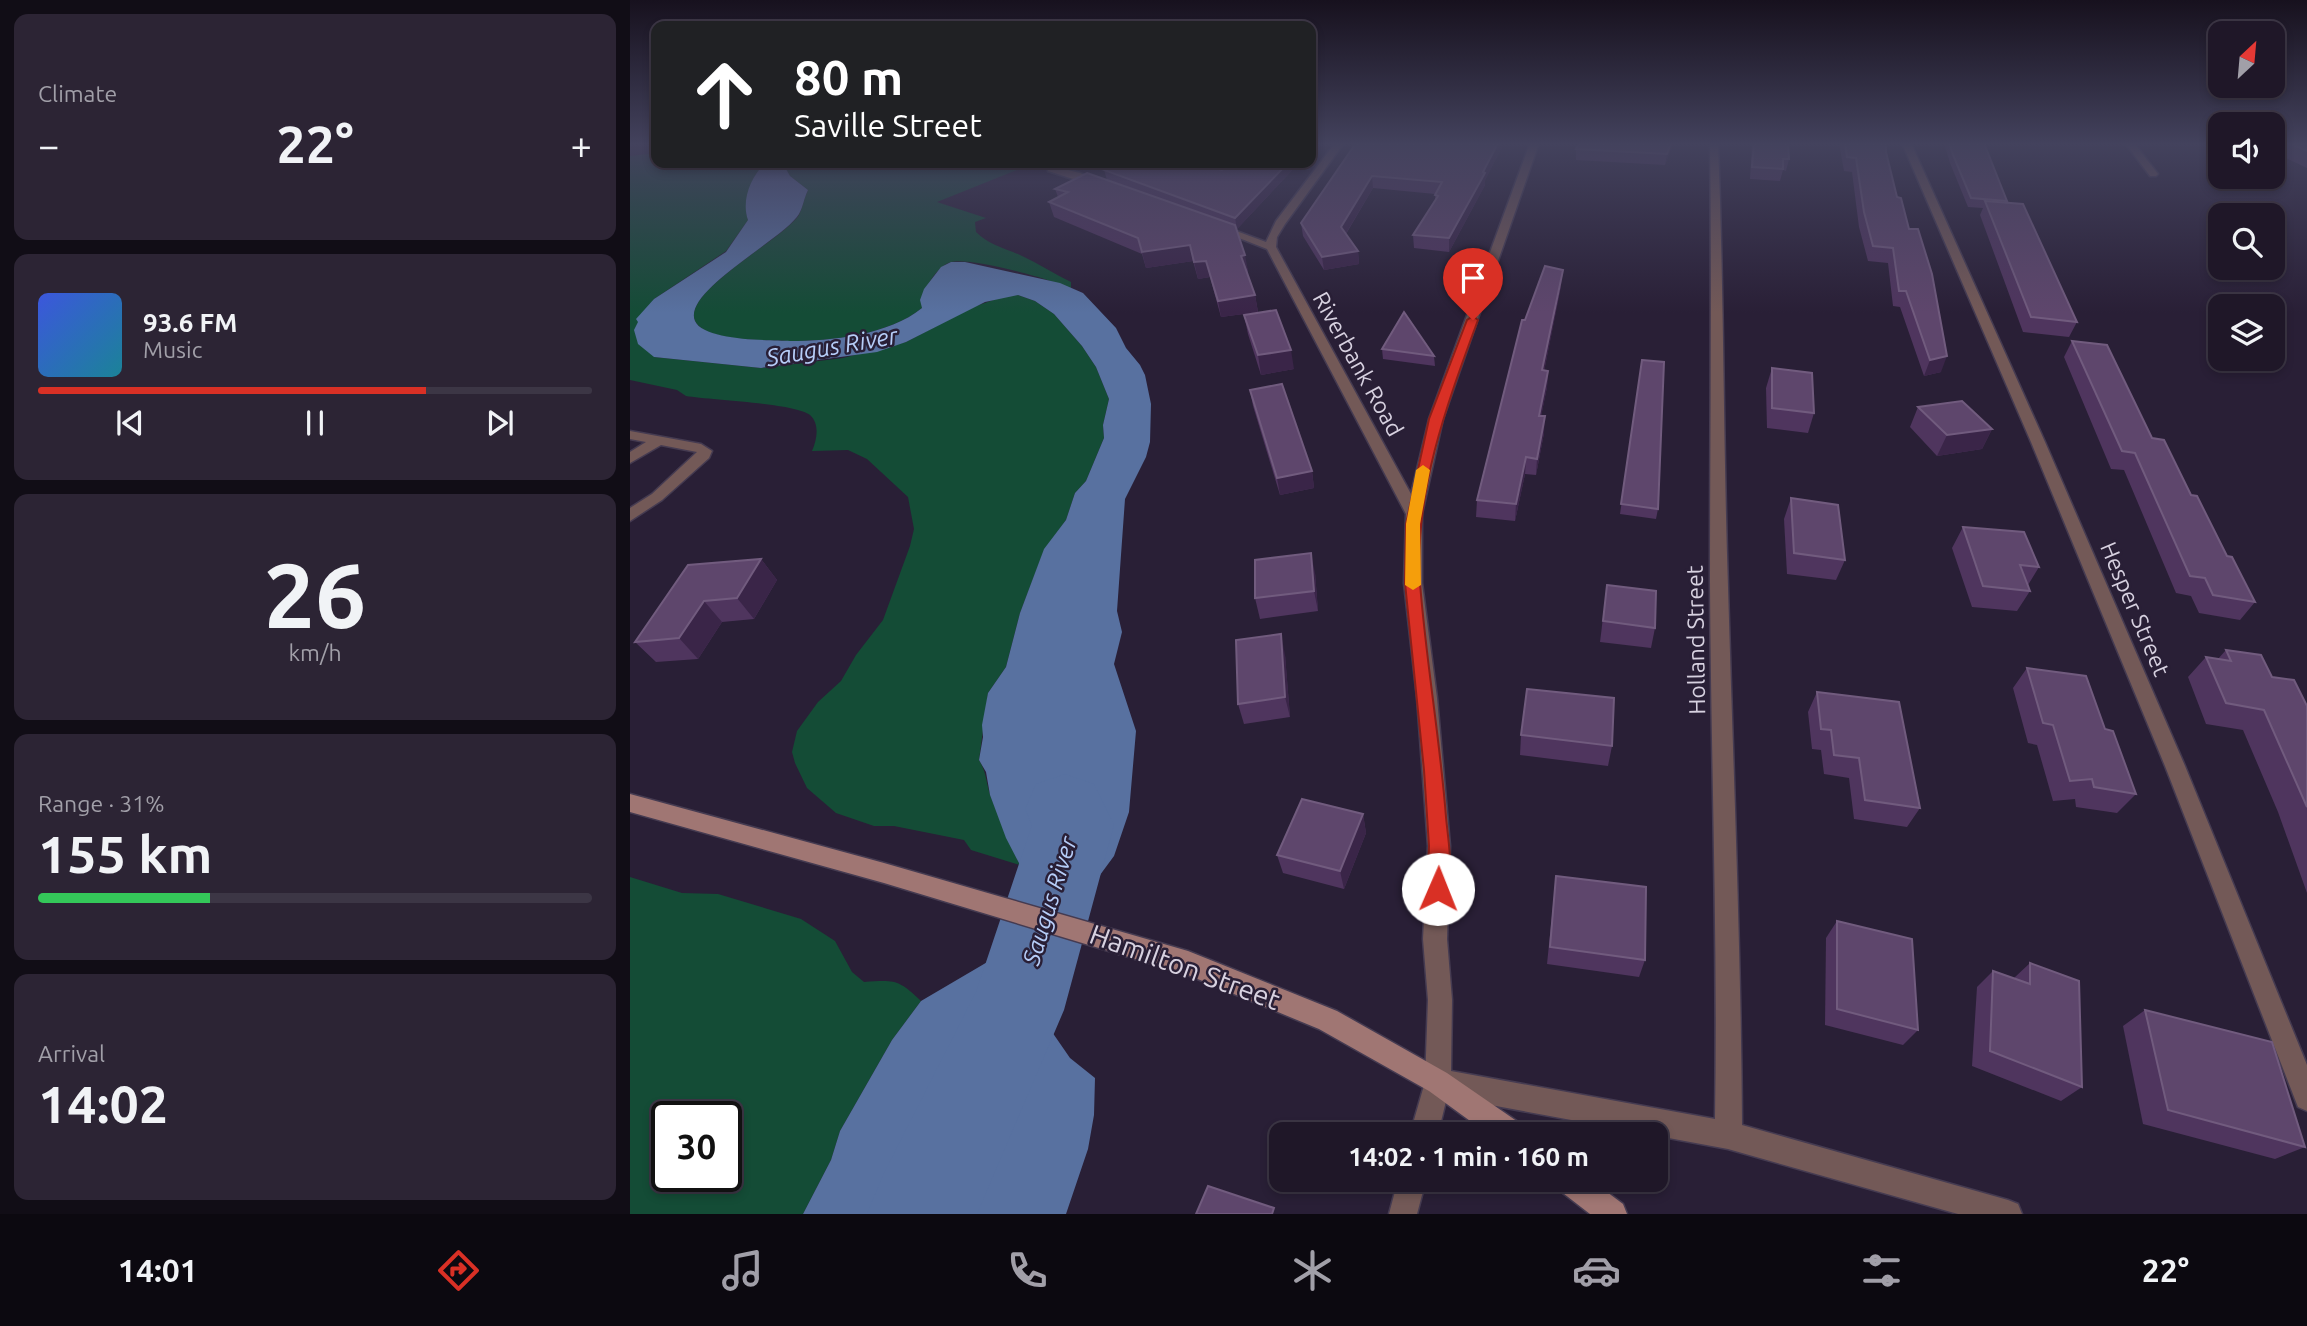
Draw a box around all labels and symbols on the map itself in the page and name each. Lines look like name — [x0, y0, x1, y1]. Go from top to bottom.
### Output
north arrow — [2208, 21, 2286, 98]
pin — [1443, 248, 1503, 320]
street label: Riverbank Road — [1309, 287, 1408, 440]
water label: Saugus River — [763, 322, 900, 372]
street label: Hesper Street — [2096, 538, 2175, 680]
street label: Holland Street — [1682, 565, 1709, 715]
water label: Saugus River — [1017, 833, 1082, 969]
position arrow — [1401, 852, 1475, 926]
street label: Hamilton Street — [1086, 918, 1285, 1015]
speed limit sign: 30 — [651, 1101, 742, 1192]

